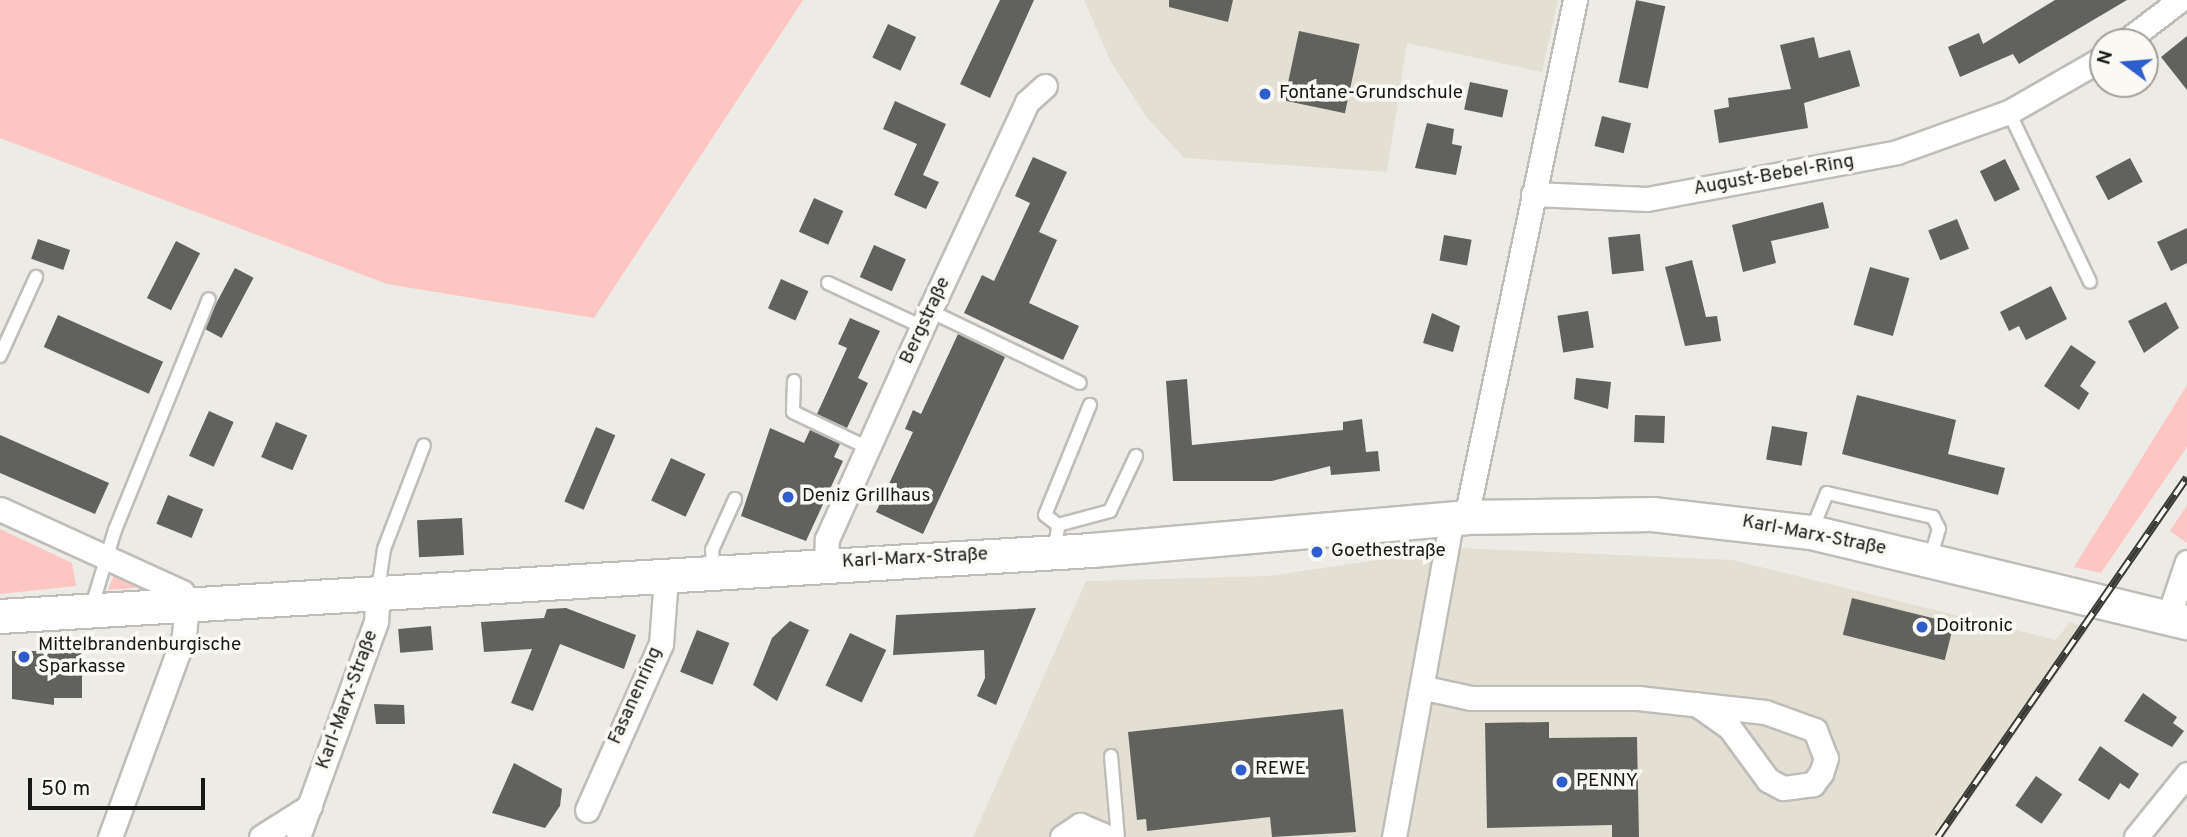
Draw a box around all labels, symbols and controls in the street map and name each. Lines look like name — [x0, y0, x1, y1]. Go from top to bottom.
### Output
north arrow — [2089, 28, 2159, 98]
text: N — [2092, 48, 2119, 68]
place label: Fontane-Grundschule — [1279, 83, 1463, 105]
marker: Fontane-Grundschule — [1257, 86, 1273, 102]
street label: August-Bebel-Ring — [1692, 151, 1856, 201]
street label: Bergstraße — [896, 274, 956, 368]
place label: Deniz Grillhaus — [802, 486, 930, 508]
marker: Deniz Grillhaus — [780, 489, 796, 505]
street label: Karl-Marx-Straße — [1740, 511, 1888, 561]
place label: Goethestraße — [1331, 541, 1446, 563]
street label: Karl-Marx-Straße — [841, 544, 989, 574]
marker: Goethestraße — [1309, 544, 1325, 560]
place label: Doitronic — [1936, 616, 2013, 638]
marker: Doitronic — [1914, 619, 1930, 635]
street label: Karl-Marx-Straße — [312, 627, 384, 773]
place label: Mittelbrandenburgische Sparkasse — [38, 635, 241, 679]
street label: Fasanenring — [604, 644, 668, 748]
marker: Mittelbrandenburgische Sparkasse — [16, 649, 32, 665]
place label: REWE — [1255, 759, 1306, 781]
marker: REWE — [1233, 762, 1249, 778]
scale bar — [32, 764, 208, 808]
place label: PENNY — [1576, 771, 1638, 793]
marker: PENNY — [1554, 774, 1570, 790]
text: 50 m — [41, 776, 90, 803]

